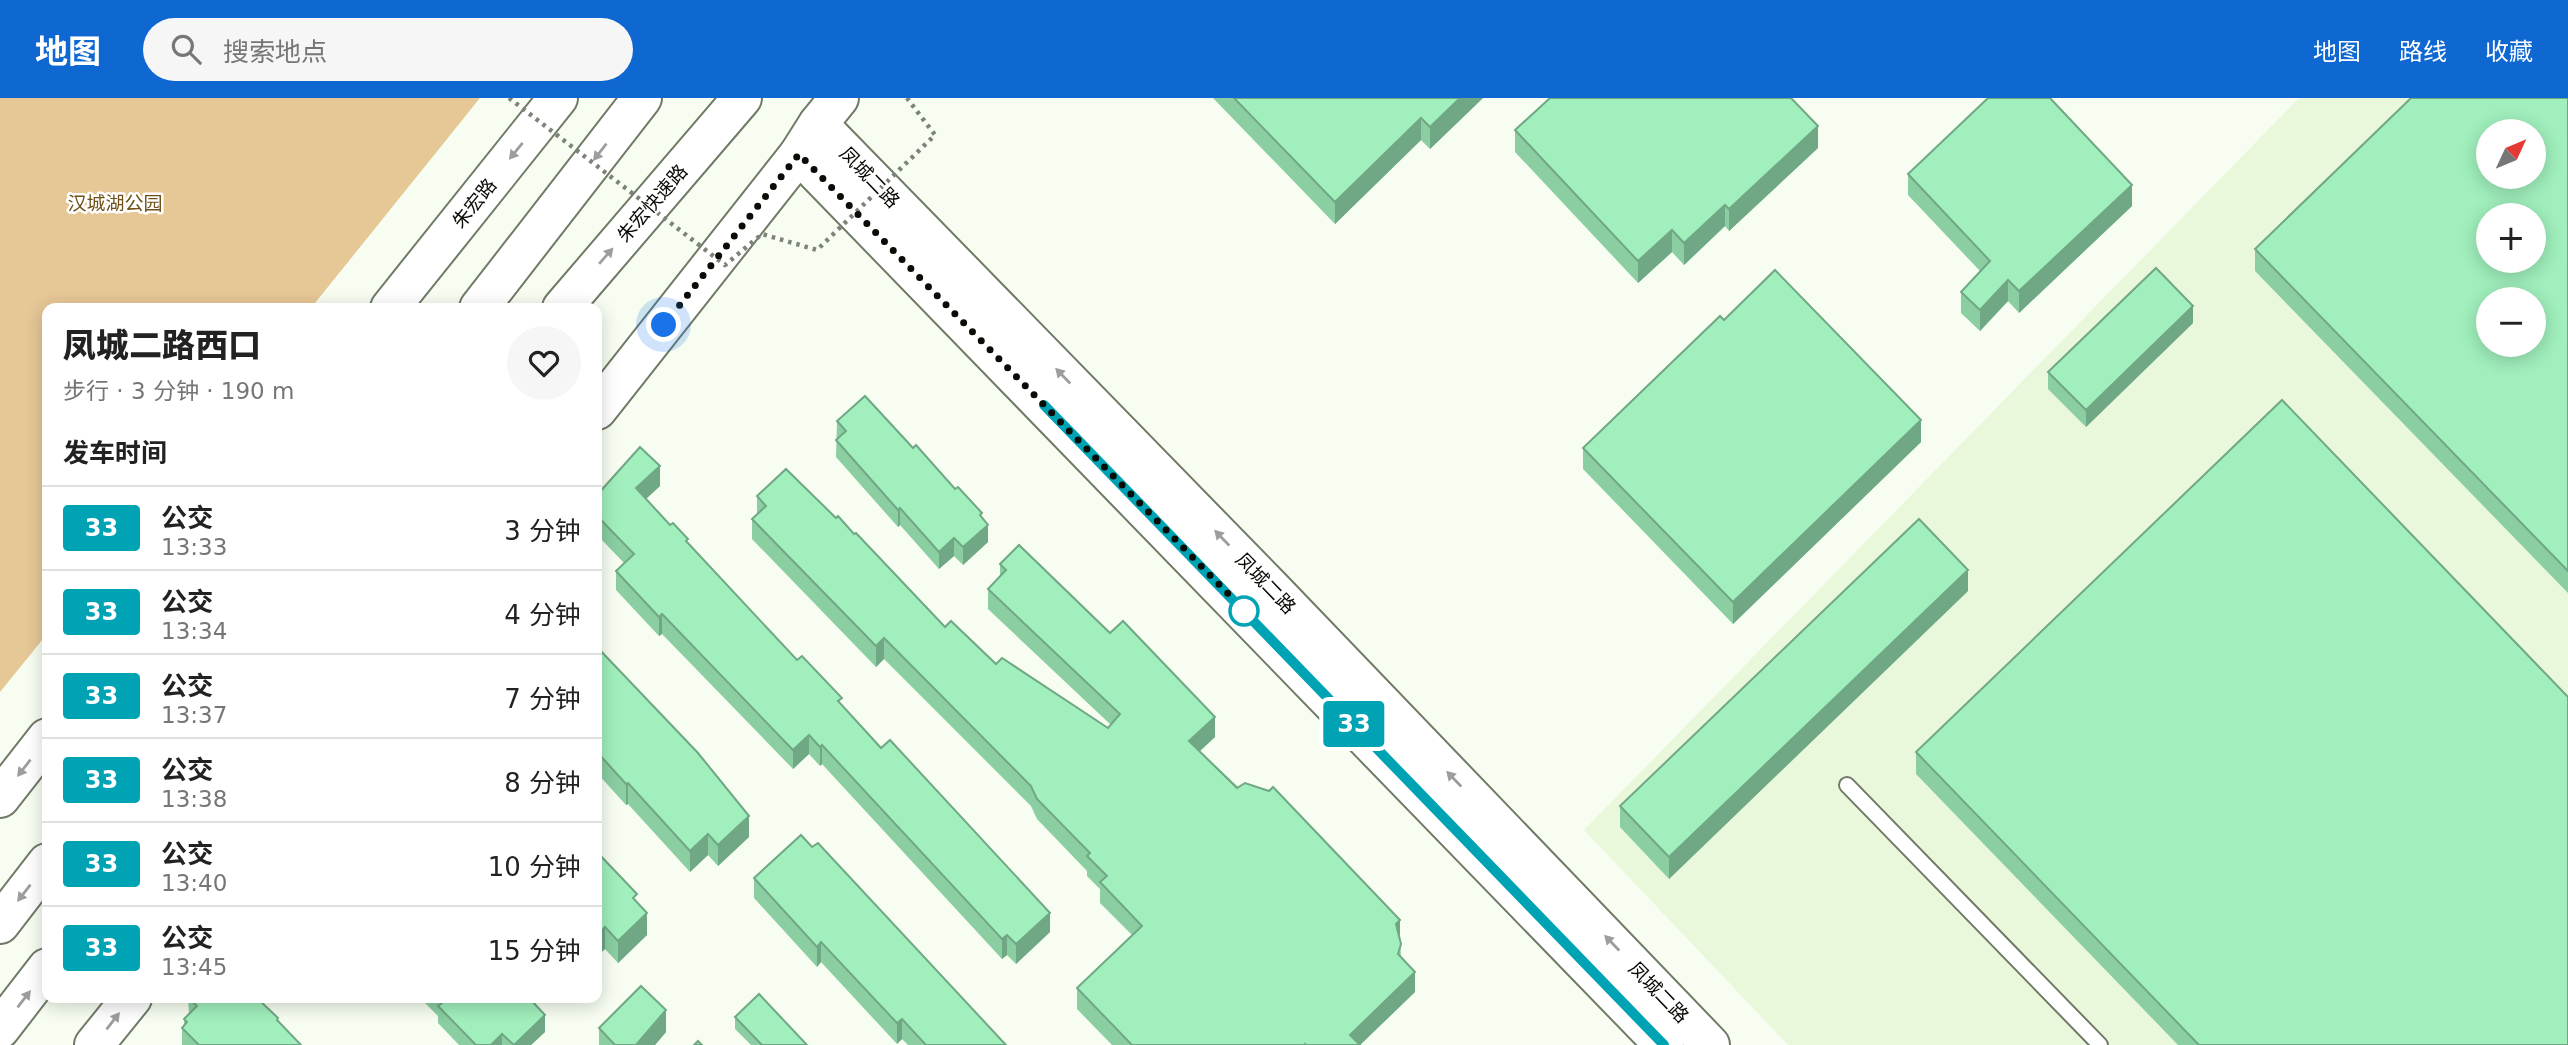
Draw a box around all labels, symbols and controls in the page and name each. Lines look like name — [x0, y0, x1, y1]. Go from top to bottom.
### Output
search box — [143, 18, 633, 81]
icon: search — [167, 30, 205, 68]
text: 地图 — [35, 32, 101, 71]
text: 搜索地点 — [223, 37, 327, 67]
text: 地图 — [2313, 38, 2361, 66]
text: 路线 — [2399, 38, 2447, 66]
text: 收藏 — [2485, 38, 2533, 66]
north arrow — [2476, 119, 2546, 189]
map controls — [2476, 119, 2546, 357]
one-way arrow — [508, 142, 523, 160]
street label: 凤城二路 — [836, 142, 904, 212]
one-way arrow — [593, 143, 607, 161]
street label: 朱宏快速路 — [613, 160, 691, 246]
street label: 朱宏路 — [448, 174, 500, 232]
park label: 汉城湖公园 — [67, 192, 163, 214]
button: + — [2476, 203, 2546, 273]
one-way arrow — [598, 248, 613, 265]
button: − — [2476, 287, 2546, 357]
your location — [646, 307, 681, 342]
text: 凤城二路西口 — [63, 326, 261, 365]
button: heart — [507, 326, 581, 400]
one-way arrow — [1055, 367, 1072, 384]
text: 步行 · 3 分钟 · 190 m — [63, 378, 294, 404]
text: 发车时间 — [63, 438, 167, 468]
text: 公交 — [161, 503, 213, 533]
text: 33 — [85, 514, 118, 542]
text: 3 分钟 — [504, 516, 581, 546]
one-way arrow — [1214, 530, 1231, 547]
text: 13:33 — [161, 534, 227, 560]
street label: 凤城二路 — [1232, 548, 1300, 618]
text: 公交 — [161, 587, 213, 617]
unlabelled marker — [1229, 596, 1259, 626]
text: 33 — [85, 598, 118, 626]
text: 4 分钟 — [504, 600, 581, 630]
text: 13:34 — [161, 618, 227, 644]
text: 公交 — [161, 671, 213, 701]
text: 33 — [85, 682, 118, 710]
text: 7 分钟 — [504, 684, 581, 714]
line badge: 33 — [1322, 701, 1386, 747]
text: 13:37 — [161, 702, 227, 728]
text: 33 — [1337, 710, 1371, 738]
text: 公交 — [161, 755, 213, 785]
one-way arrow — [17, 759, 31, 777]
text: 33 — [85, 766, 118, 794]
text: 8 分钟 — [504, 768, 581, 798]
one-way arrow — [1447, 771, 1463, 788]
text: 13:38 — [161, 786, 227, 812]
text: 公交 — [161, 839, 213, 869]
text: 33 — [85, 850, 118, 878]
text: 10 分钟 — [488, 852, 581, 882]
text: 13:40 — [161, 870, 227, 896]
one-way arrow — [16, 884, 31, 902]
text: 公交 — [161, 923, 213, 953]
text: 33 — [85, 934, 118, 962]
one-way arrow — [1604, 935, 1620, 952]
text: 15 分钟 — [488, 936, 581, 966]
text: 13:45 — [161, 954, 227, 980]
street label: 凤城二路 — [1625, 957, 1693, 1027]
one-way arrow — [16, 990, 30, 1008]
one-way arrow — [105, 1013, 120, 1031]

